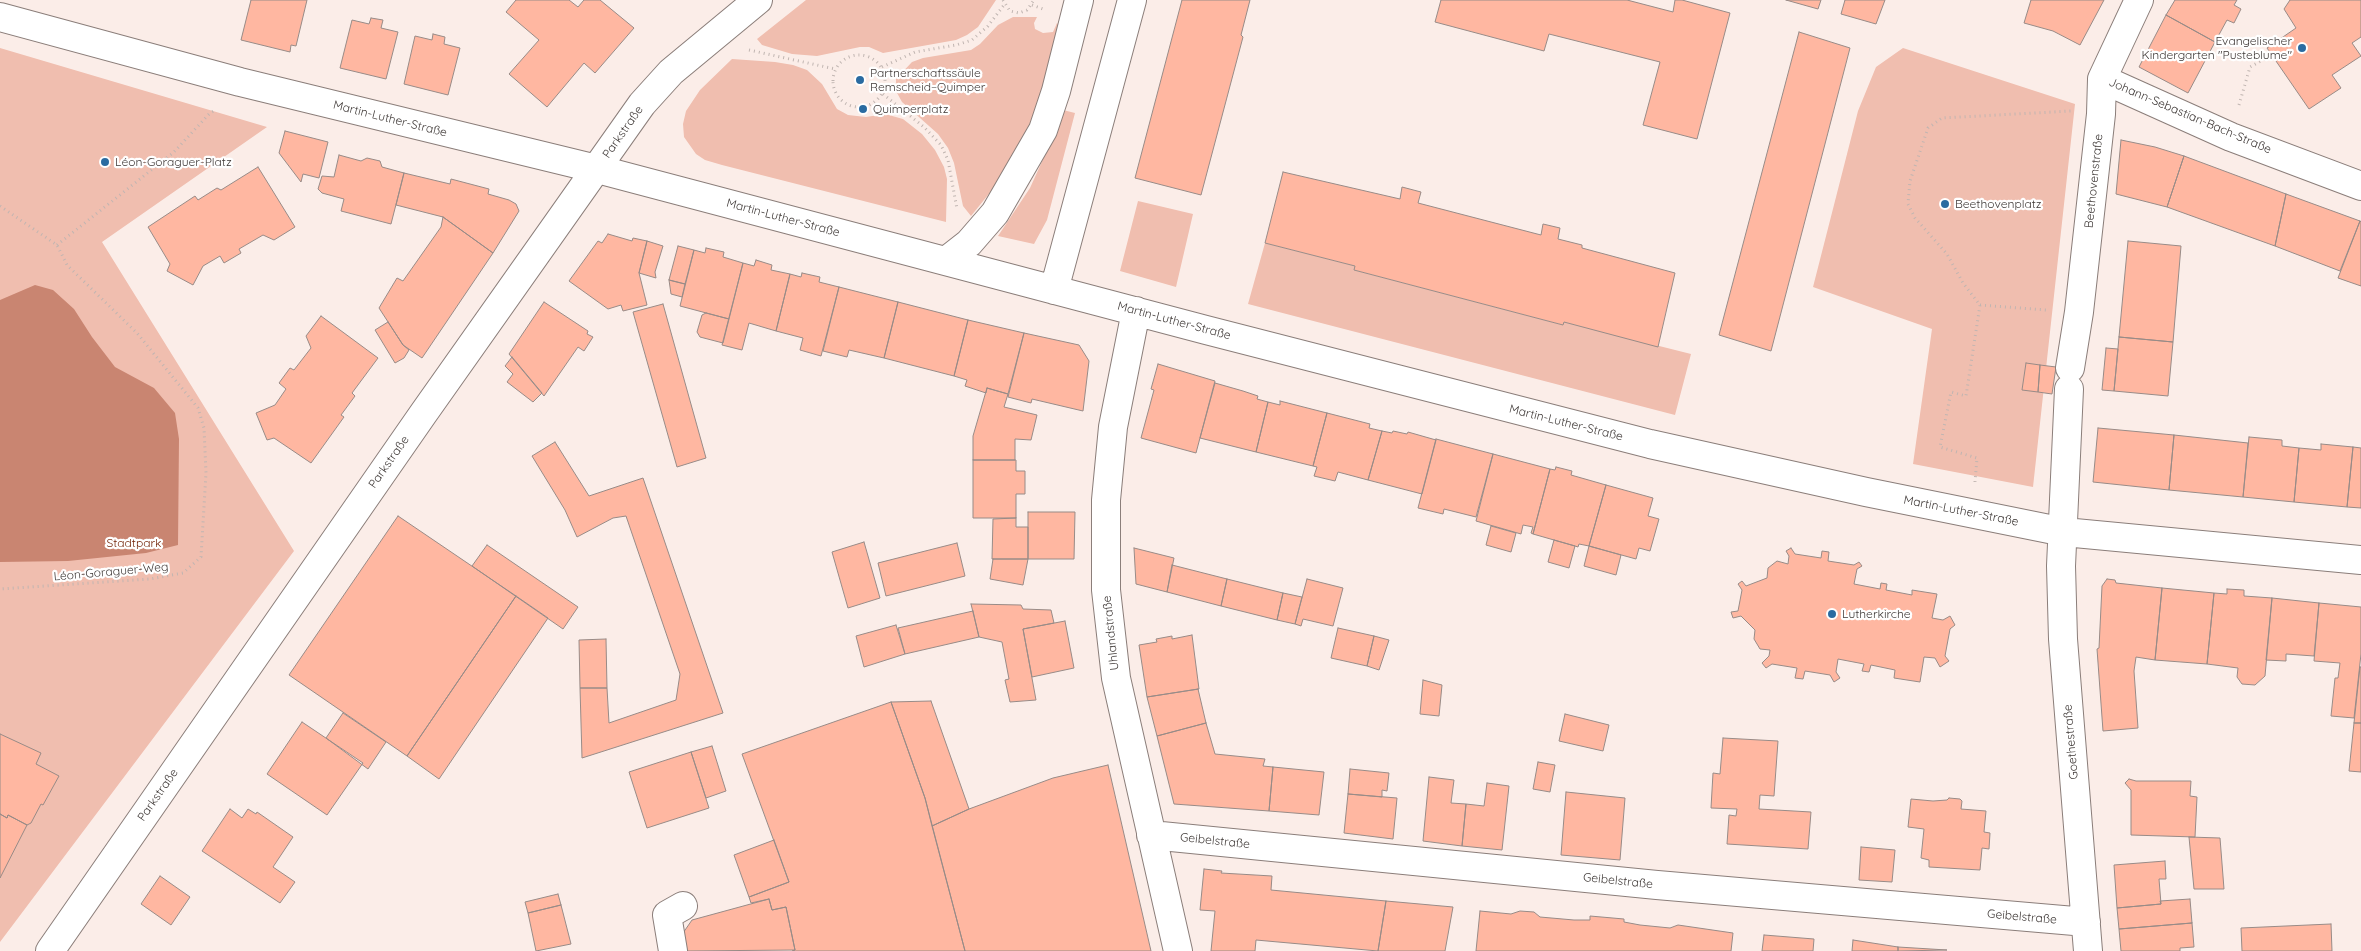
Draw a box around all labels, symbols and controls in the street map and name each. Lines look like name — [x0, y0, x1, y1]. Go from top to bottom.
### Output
place label: Evangelischer Kindergarten "Pusteblume" — [2142, 34, 2292, 62]
marker: Evangelischer Kindergarten "Pusteblume" — [2296, 42, 2308, 54]
place label: Partnerschaftssäule Remscheid–Quimper — [870, 66, 985, 94]
marker: Partnerschaftssäule Remscheid–Quimper — [854, 74, 866, 86]
street label: Johann-Sebastian-Bach-Straße — [2106, 75, 2274, 157]
street label: Martin-Luther-Straße — [332, 98, 448, 140]
place label: Quimperplatz — [873, 102, 948, 116]
street label: Parkstraße — [600, 103, 646, 161]
marker: Quimperplatz — [857, 103, 869, 115]
street label: Beethovenstraße — [2082, 133, 2106, 229]
place label: Léon-Goraguer-Platz — [115, 155, 232, 169]
marker: Léon-Goraguer-Platz — [99, 156, 111, 168]
street label: Martin-Luther-Straße — [725, 196, 841, 240]
place label: Beethovenplatz — [1955, 197, 2042, 211]
marker: Beethovenplatz — [1939, 198, 1951, 210]
street label: Martin-Luther-Straße — [1116, 299, 1232, 343]
street label: Martin-Luther-Straße — [1508, 402, 1624, 444]
street label: Parkstraße — [366, 433, 412, 491]
street label: Martin-Luther-Straße — [1902, 493, 2020, 529]
park label: Stadtpark — [106, 536, 162, 550]
street label: Léon-Goraguer-Weg — [53, 560, 169, 584]
street label: Uhlandstraße — [1100, 595, 1122, 671]
place label: Lutherkirche — [1842, 607, 1911, 621]
marker: Lutherkirche — [1826, 608, 1838, 620]
street label: Goethestraße — [2061, 704, 2081, 780]
street label: Parkstraße — [135, 766, 181, 824]
street label: Geibelstraße — [1179, 830, 1251, 852]
street label: Geibelstraße — [1582, 870, 1654, 892]
street label: Geibelstraße — [1987, 907, 2057, 927]

